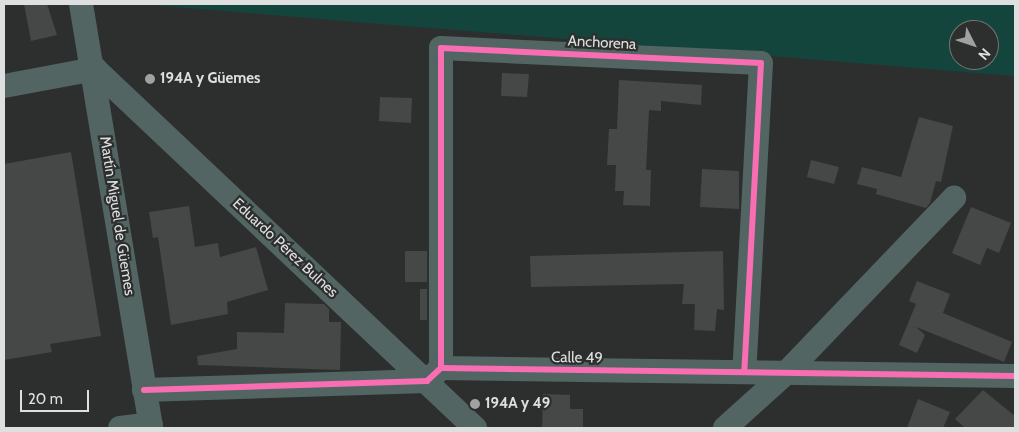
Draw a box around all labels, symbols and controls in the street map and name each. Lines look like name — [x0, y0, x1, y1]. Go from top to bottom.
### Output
north arrow — [949, 20, 999, 70]
street label: Anchorena — [567, 32, 637, 54]
text: N — [975, 45, 995, 64]
place label: 194A y Güemes — [160, 70, 260, 88]
marker: 194A y Güemes — [144, 73, 156, 85]
street label: Martín Miguel de Güemes — [96, 135, 138, 297]
street label: Eduardo Pérez Bulnes — [229, 195, 341, 301]
street label: Calle 49 — [551, 349, 603, 367]
scale bar — [22, 380, 91, 412]
text: 20 m — [28, 390, 63, 408]
place label: 194A y 49 — [485, 395, 550, 413]
marker: 194A y 49 — [469, 398, 481, 410]

